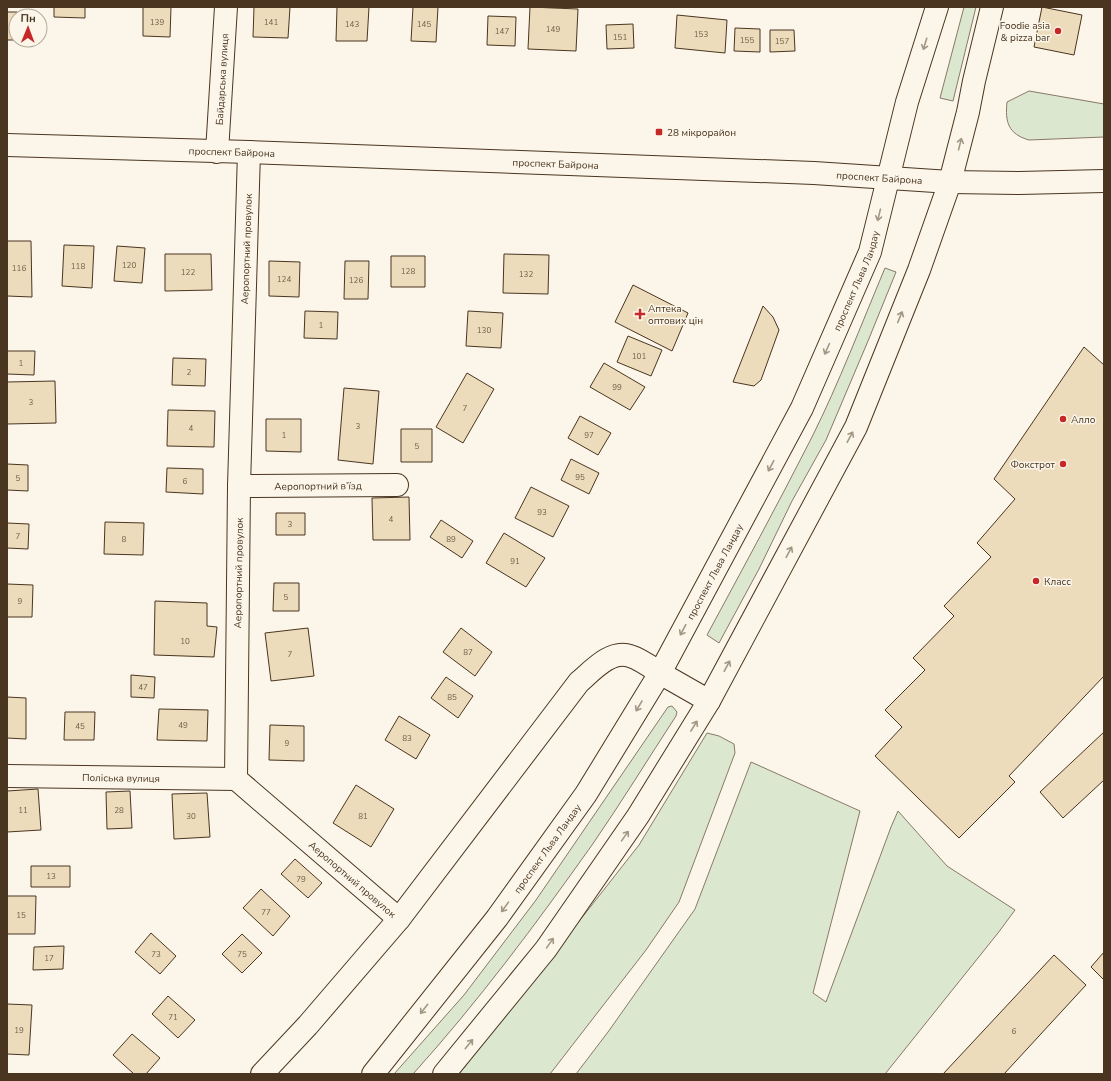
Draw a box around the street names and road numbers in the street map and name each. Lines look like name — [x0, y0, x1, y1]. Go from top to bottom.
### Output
street label: Байдарська вулиця — [213, 33, 232, 125]
street label: проспект Байрона — [188, 144, 275, 161]
street label: проспект Байрона — [512, 156, 599, 173]
street label: проспект Байрона — [836, 168, 923, 188]
street label: Аеропортний провулок — [238, 193, 256, 305]
street label: проспект Льва Ландау — [830, 228, 883, 333]
street label: Аеропортний в’їзд — [274, 479, 362, 494]
street label: Аеропортний провулок — [231, 517, 247, 629]
street label: проспект Льва Ландау — [684, 521, 747, 622]
street label: Поліська вулиця — [82, 771, 160, 786]
street label: проспект Льва Ландау — [511, 801, 585, 897]
street label: Аеропортний провулок — [305, 839, 399, 922]

